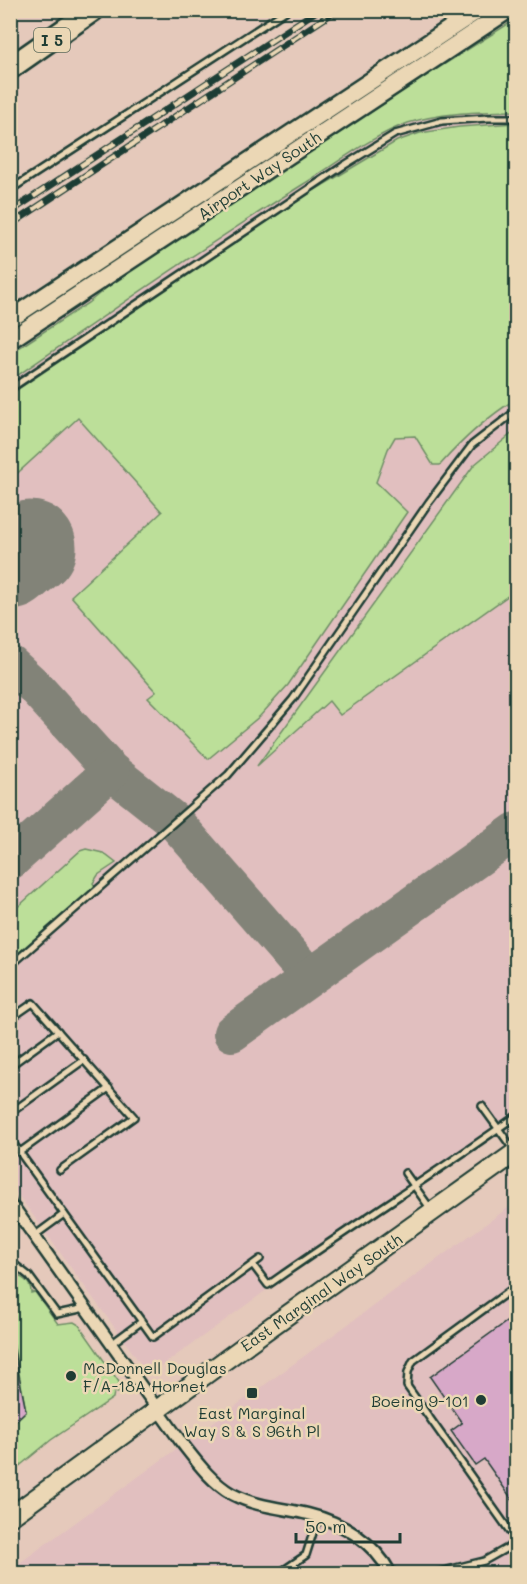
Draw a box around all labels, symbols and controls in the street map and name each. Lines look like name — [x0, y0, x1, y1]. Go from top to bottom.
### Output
road number: I 5 — [34, 28, 70, 52]
street label: Airport Way South — [193, 126, 325, 224]
street label: East Marginal Way South — [236, 1228, 406, 1356]
place label: McDonnell Douglas F/A-18A Hornet — [83, 1357, 227, 1396]
marker: McDonnell Douglas F/A-18A Hornet — [64, 1369, 78, 1383]
marker: East Marginal Way S & S 96th Pl — [245, 1386, 259, 1400]
place label: Boeing 9-101 — [371, 1390, 469, 1411]
marker: Boeing 9-101 — [474, 1393, 488, 1407]
place label: East Marginal Way S & S 96th Pl — [184, 1402, 320, 1441]
scale bar — [296, 1506, 400, 1544]
text: 50 m — [305, 1514, 347, 1538]

